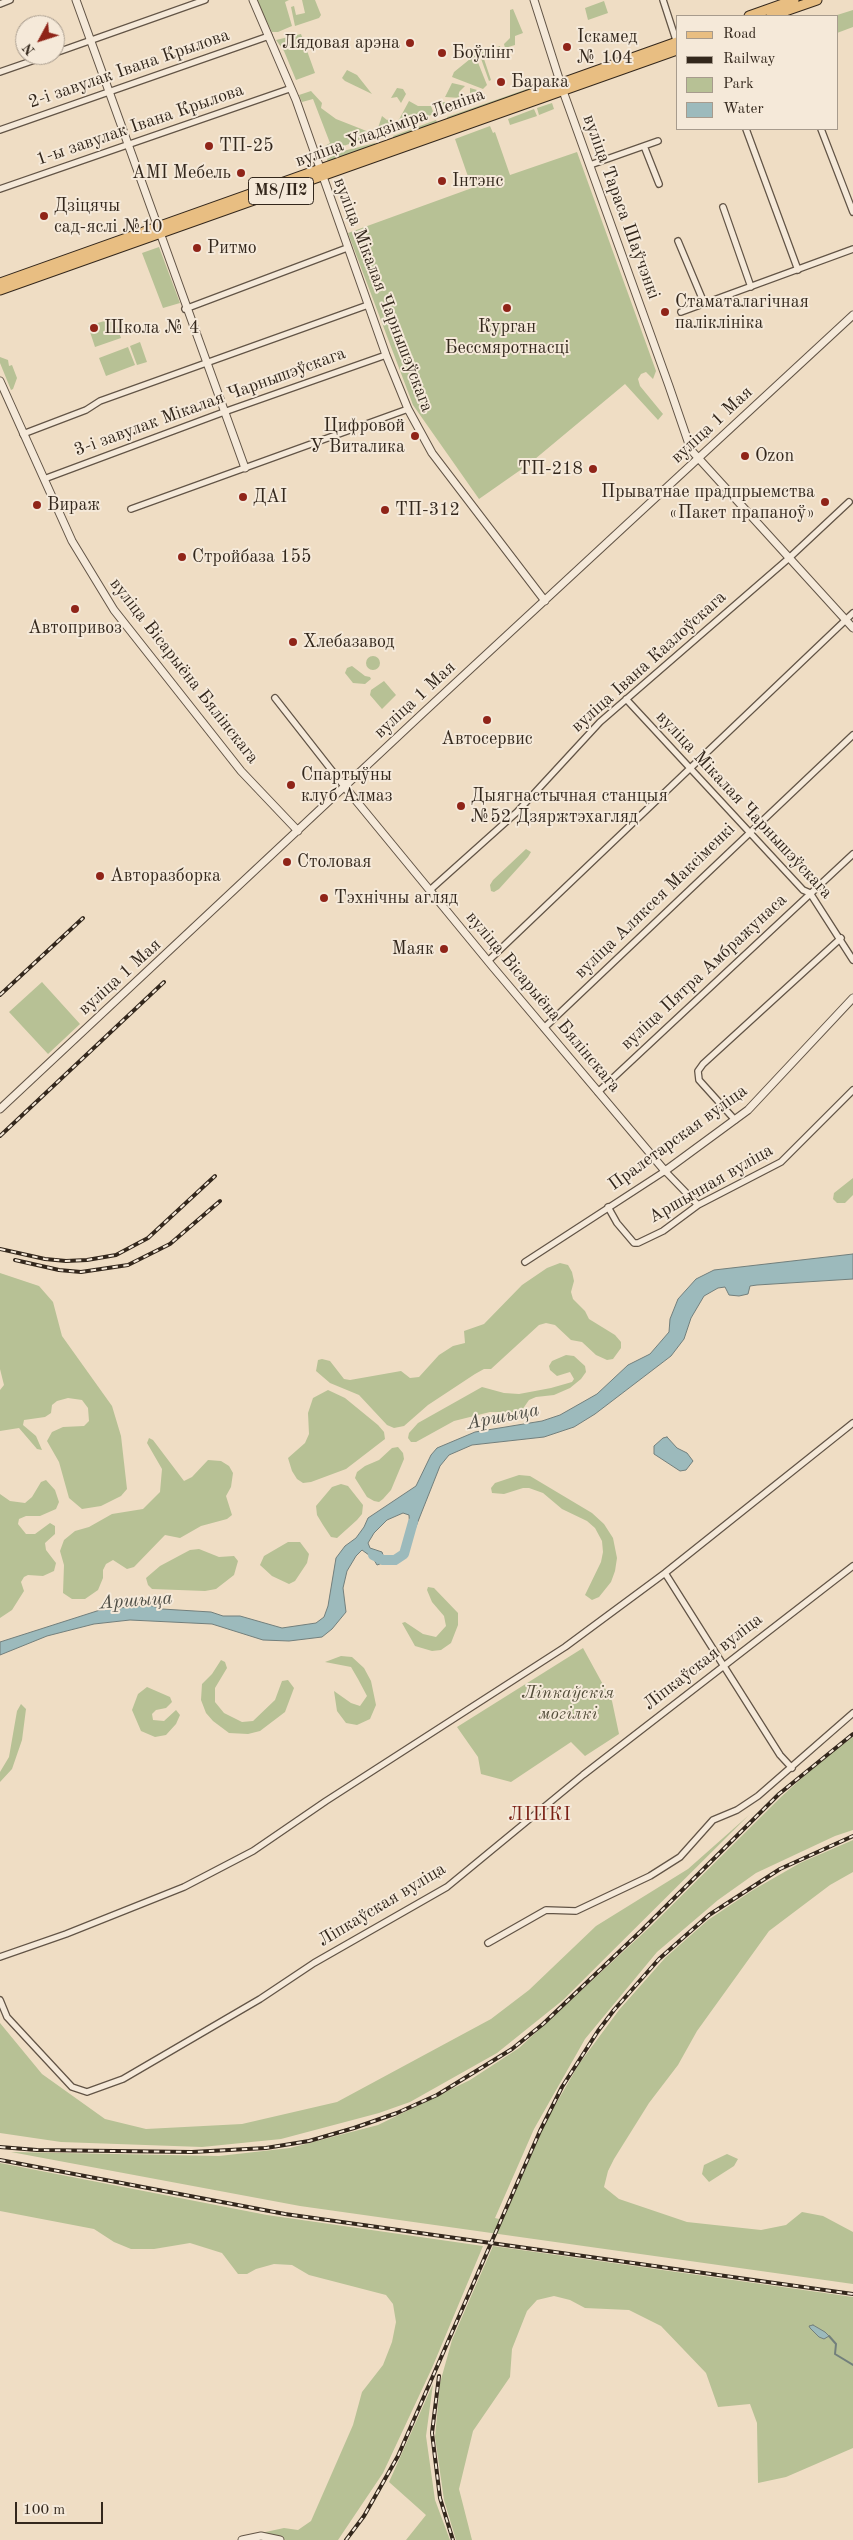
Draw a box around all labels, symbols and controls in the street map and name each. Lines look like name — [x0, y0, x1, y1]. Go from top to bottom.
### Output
north arrow — [15, 15, 65, 65]
legend — [676, 15, 838, 130]
street label: 2-і завулак Івана Крылова — [26, 24, 232, 114]
place label: Іскамед № 104 — [577, 26, 637, 68]
text: Road — [723, 27, 756, 42]
place label: Лядовая арэна — [282, 32, 400, 54]
marker: Лядовая арэна — [404, 37, 416, 49]
text: N — [20, 40, 38, 58]
marker: Іскамед № 104 — [561, 41, 573, 53]
place label: Боўлінг — [452, 42, 513, 64]
marker: Боўлінг — [436, 47, 448, 59]
text: Railway — [723, 52, 776, 67]
place label: Барака — [511, 71, 569, 93]
marker: Барака — [495, 76, 507, 88]
text: Park — [723, 77, 754, 92]
street label: 1-ы завулак Івана Крылова — [33, 79, 247, 171]
street label: вуліца Уладзіміра Леніна — [292, 84, 488, 172]
text: Water — [723, 102, 764, 117]
street label: вуліца Тараса Шаўчэнкі — [578, 112, 664, 302]
place label: ТП-25 — [219, 135, 274, 157]
marker: ТП-25 — [203, 140, 215, 152]
place label: AMI Мебель — [132, 162, 231, 184]
marker: AMI Мебель — [235, 167, 247, 179]
place label: Інтэнс — [452, 170, 503, 192]
street label: вуліца Мікалая Чарнышэўскага — [328, 175, 438, 415]
marker: Інтэнс — [436, 175, 448, 187]
road number: М8/П2 — [248, 178, 314, 205]
place label: Дзіцячы сад-яслі №10 — [54, 195, 163, 238]
marker: Дзіцячы сад-яслі №10 — [38, 210, 50, 222]
place label: Ритмо — [207, 237, 257, 259]
marker: Ритмо — [191, 242, 203, 254]
place label: Стаматалагічная паліклініка — [675, 291, 809, 334]
marker: Курган Бессмяротнасці — [501, 302, 513, 314]
marker: Стаматалагічная паліклініка — [659, 306, 671, 318]
place label: Курган Бессмяротнасці — [445, 316, 569, 358]
place label: Школа № 4 — [104, 317, 200, 339]
marker: Школа № 4 — [88, 322, 100, 334]
street label: 3-і завулак Мікалая Чарнышэўскага — [71, 343, 349, 461]
street label: вуліца 1 Мая — [667, 382, 757, 468]
place label: Цифровой У Виталика — [310, 415, 405, 458]
marker: Цифровой У Виталика — [409, 430, 421, 442]
place label: Ozon — [755, 445, 794, 467]
marker: Ozon — [739, 450, 751, 462]
place label: ТП-218 — [518, 458, 583, 480]
marker: ТП-218 — [587, 463, 599, 475]
place label: Прыватнае прадпрыемства «Пакет прапаноў» — [601, 481, 815, 524]
place label: ДАІ — [253, 486, 287, 508]
marker: ДАІ — [237, 491, 249, 503]
place label: Вираж — [47, 494, 100, 516]
marker: Прыватнае прадпрыемства «Пакет прапаноў» — [819, 496, 831, 508]
marker: Вираж — [31, 499, 43, 511]
place label: ТП-312 — [395, 499, 460, 521]
marker: ТП-312 — [379, 504, 391, 516]
place label: Стройбаза 155 — [192, 546, 311, 568]
marker: Стройбаза 155 — [176, 551, 188, 563]
street label: вуліца Вісарыёна Бялінскага — [105, 574, 263, 768]
street label: вуліца Івана Казлоўскага — [567, 587, 731, 737]
marker: Автопривоз — [69, 603, 81, 615]
place label: Автопривоз — [28, 617, 122, 639]
place label: Хлебазавод — [303, 631, 394, 653]
marker: Хлебазавод — [287, 636, 299, 648]
street label: вуліца 1 Мая — [370, 657, 460, 743]
street label: вуліца Мікалая Чарнышэўскага — [651, 706, 837, 904]
marker: Автосервис — [481, 714, 493, 726]
place label: Автосервис — [441, 728, 533, 750]
place label: Спартыўны клуб Алмаз — [301, 764, 393, 806]
marker: Спартыўны клуб Алмаз — [285, 779, 297, 791]
place label: Дыягнастычная станцыя №52 Дзяржтэхагляд — [471, 785, 668, 828]
marker: Дыягнастычная станцыя №52 Дзяржтэхагляд — [455, 800, 467, 812]
street label: вуліца Аляксея Максіменкі — [570, 819, 740, 983]
place label: Столовая — [297, 851, 371, 873]
marker: Столовая — [281, 856, 293, 868]
place label: Авторазборка — [110, 865, 221, 887]
marker: Авторазборка — [94, 870, 106, 882]
place label: Тэхнічны агляд — [334, 887, 458, 909]
street label: вуліца Пятра Амбражунаса — [616, 889, 792, 1055]
marker: Тэхнічны агляд — [318, 892, 330, 904]
street label: вуліца Вісарыёна Бялінскага — [461, 907, 625, 1097]
street label: вуліца 1 Мая — [74, 934, 166, 1020]
place label: Маяк — [392, 938, 434, 960]
marker: Маяк — [438, 943, 450, 955]
street label: Пралетарская вуліца — [604, 1080, 752, 1196]
street label: Аршычная вуліца — [645, 1140, 777, 1228]
water label: Аршыца — [465, 1399, 541, 1435]
water label: Аршыца — [99, 1587, 173, 1615]
street label: Ліпкаўская вуліца — [639, 1609, 767, 1715]
park label: Ліпкаўскія могілкі — [522, 1682, 614, 1725]
district label: ЛІПКІ — [508, 1804, 572, 1826]
street label: Ліпкаўская вуліца — [314, 1858, 450, 1952]
scale bar — [18, 2492, 105, 2524]
text: 100 m — [23, 2503, 65, 2518]

